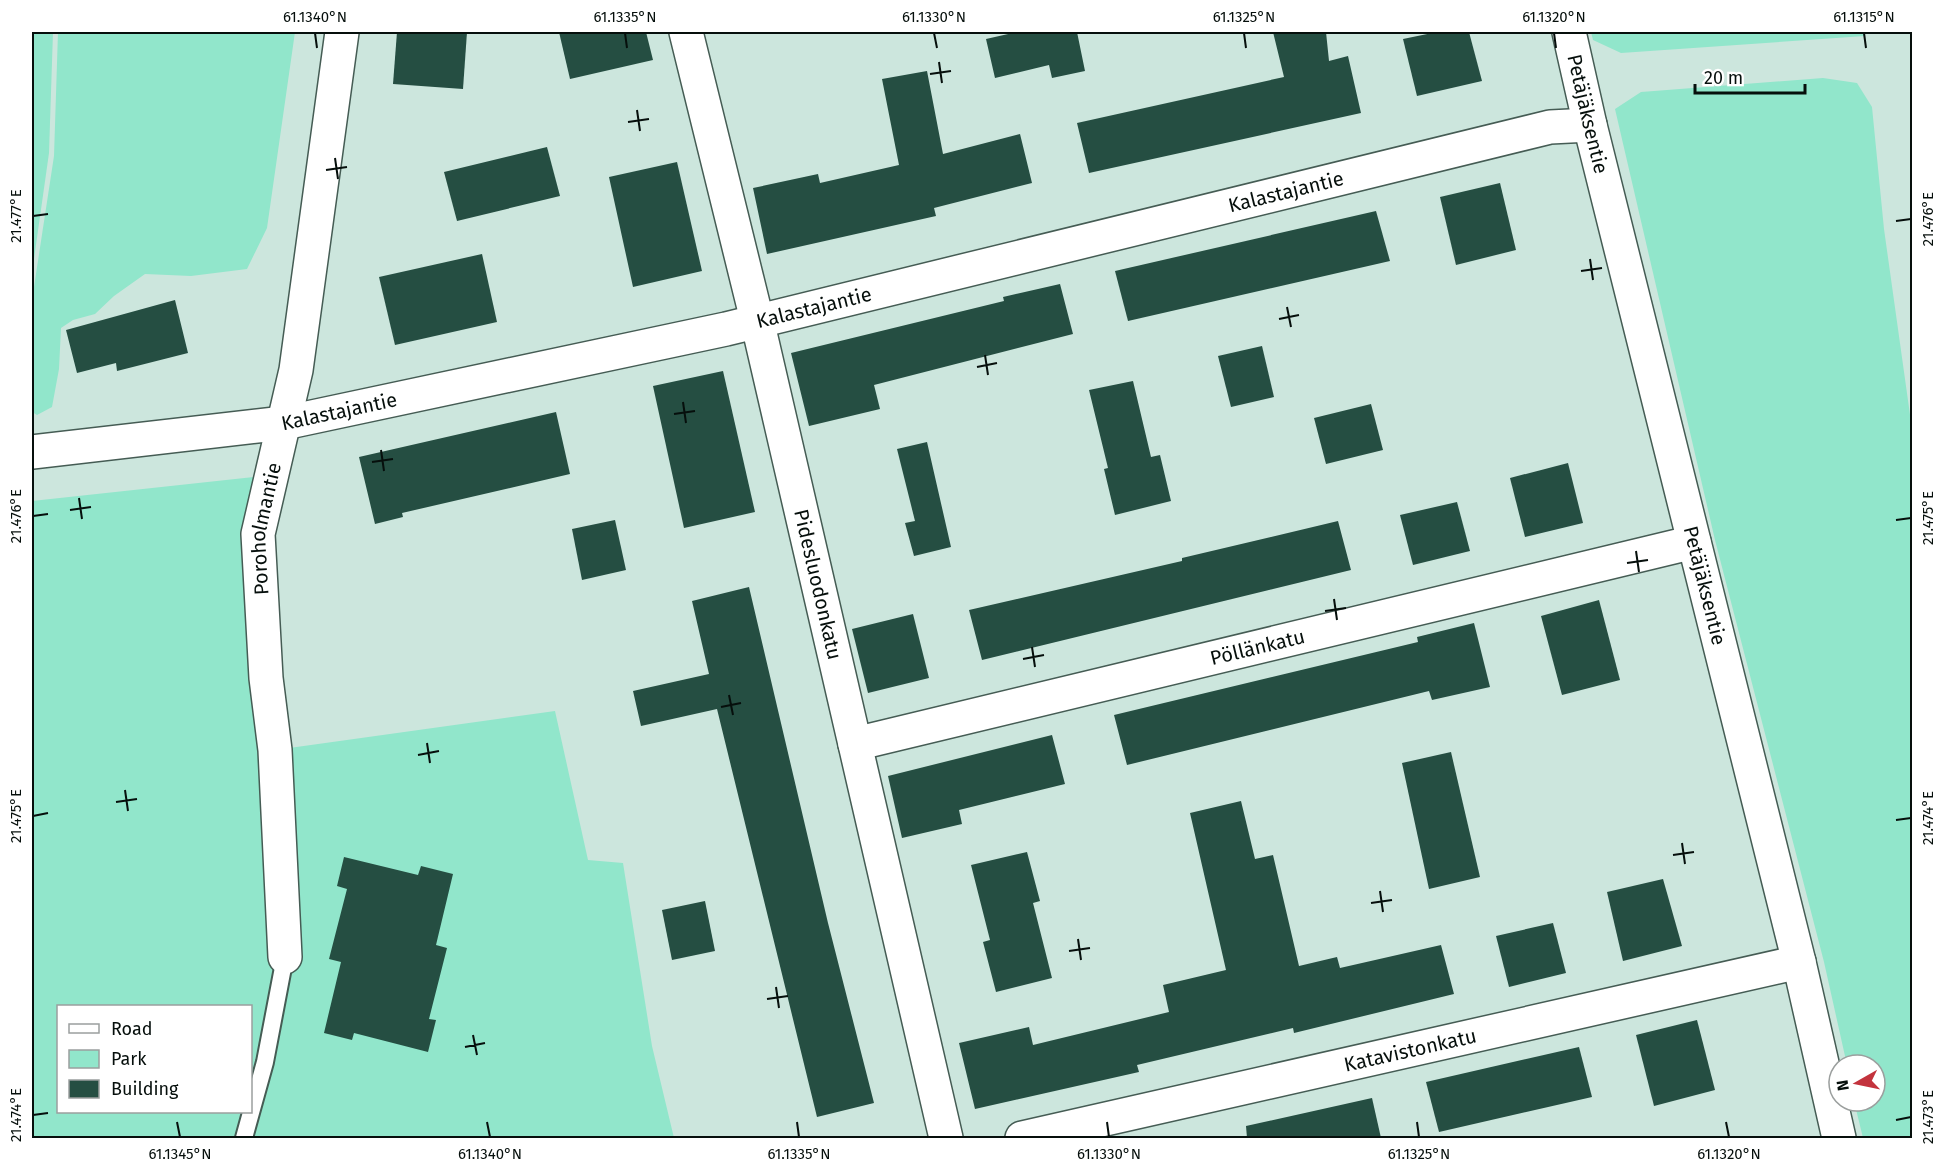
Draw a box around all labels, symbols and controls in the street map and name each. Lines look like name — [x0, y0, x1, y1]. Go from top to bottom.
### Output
text: 61.1340°N — [283, 8, 347, 26]
text: 61.1335°N — [594, 8, 656, 26]
text: 61.1330°N — [902, 8, 966, 26]
text: 61.1325°N — [1213, 8, 1275, 26]
text: 61.1320°N — [1522, 8, 1586, 26]
text: 61.1315°N — [1833, 8, 1895, 26]
street label: Petäjäksentie — [1562, 52, 1614, 176]
scale bar — [1695, 57, 1804, 95]
text: 20 m — [1704, 67, 1743, 89]
street label: Kalastajantie — [1226, 166, 1346, 217]
text: 21.477°E — [7, 189, 25, 243]
text: 21.476°E — [1919, 192, 1937, 246]
street label: Kalastajantie — [754, 282, 874, 333]
street label: Kalastajantie — [279, 387, 399, 435]
street label: Poroholmantie — [246, 460, 286, 596]
text: 21.476°E — [7, 489, 25, 543]
text: 21.475°E — [1919, 491, 1937, 545]
street label: Pidesluodonkatu — [789, 507, 847, 662]
street label: Petäjäksentie — [1679, 523, 1731, 648]
street label: Pöllänkatu — [1208, 624, 1307, 670]
text: 21.475°E — [7, 789, 25, 843]
text: 21.474°E — [1919, 791, 1937, 845]
legend — [57, 1005, 252, 1113]
text: Road — [111, 1018, 153, 1040]
street label: Katavistonkatu — [1342, 1023, 1479, 1077]
text: Park — [111, 1048, 147, 1070]
north arrow — [1827, 1053, 1887, 1113]
text: Building — [111, 1078, 179, 1100]
text: N — [1832, 1079, 1853, 1092]
text: 21.474°E — [7, 1088, 25, 1142]
text: 21.473°E — [1919, 1090, 1937, 1144]
text: 61.1345°N — [148, 1145, 212, 1163]
text: 61.1340°N — [458, 1145, 522, 1163]
text: 61.1335°N — [768, 1145, 830, 1163]
text: 61.1330°N — [1077, 1145, 1141, 1163]
text: 61.1325°N — [1388, 1145, 1450, 1163]
text: 61.1320°N — [1697, 1145, 1761, 1163]

